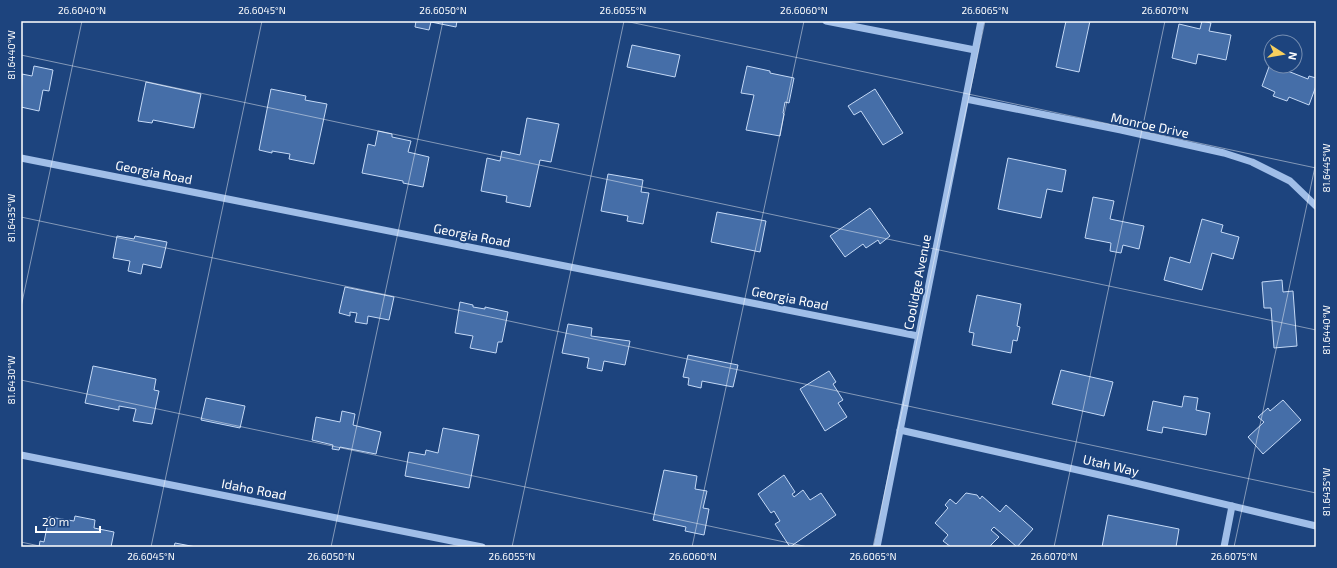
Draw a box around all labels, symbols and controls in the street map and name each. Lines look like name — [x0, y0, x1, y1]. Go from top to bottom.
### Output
text: 26.6040°N — [58, 4, 106, 16]
text: 26.6045°N — [238, 4, 286, 16]
text: 26.6050°N — [419, 4, 467, 16]
text: 26.6055°N — [600, 4, 646, 16]
text: 26.6060°N — [780, 4, 828, 16]
text: 26.6065°N — [961, 4, 1009, 16]
text: 26.6070°N — [1141, 4, 1189, 16]
text: 81.6440°W — [5, 30, 17, 80]
north arrow — [1263, 34, 1303, 74]
text: N — [1286, 51, 1300, 61]
street label: Monroe Drive — [1109, 109, 1191, 141]
text: 81.6445°W — [1320, 143, 1332, 192]
street label: Georgia Road — [114, 157, 194, 187]
text: 81.6435°W — [5, 193, 17, 242]
street label: Georgia Road — [432, 220, 512, 250]
street label: Coolidge Avenue — [900, 233, 934, 331]
street label: Georgia Road — [750, 283, 830, 313]
text: 81.6440°W — [1320, 305, 1332, 355]
text: 81.6430°W — [5, 355, 17, 404]
street label: Utah Way — [1081, 451, 1141, 479]
text: 81.6435°W — [1320, 467, 1332, 516]
street label: Idaho Road — [220, 475, 288, 503]
scale bar — [36, 508, 100, 534]
text: 20 m — [42, 514, 69, 528]
text: 26.6045°N — [127, 550, 175, 562]
text: 26.6050°N — [307, 550, 355, 562]
text: 26.6055°N — [489, 550, 535, 562]
text: 26.6060°N — [669, 550, 717, 562]
text: 26.6065°N — [849, 550, 897, 562]
text: 26.6070°N — [1030, 550, 1078, 562]
text: 26.6075°N — [1211, 550, 1257, 562]

